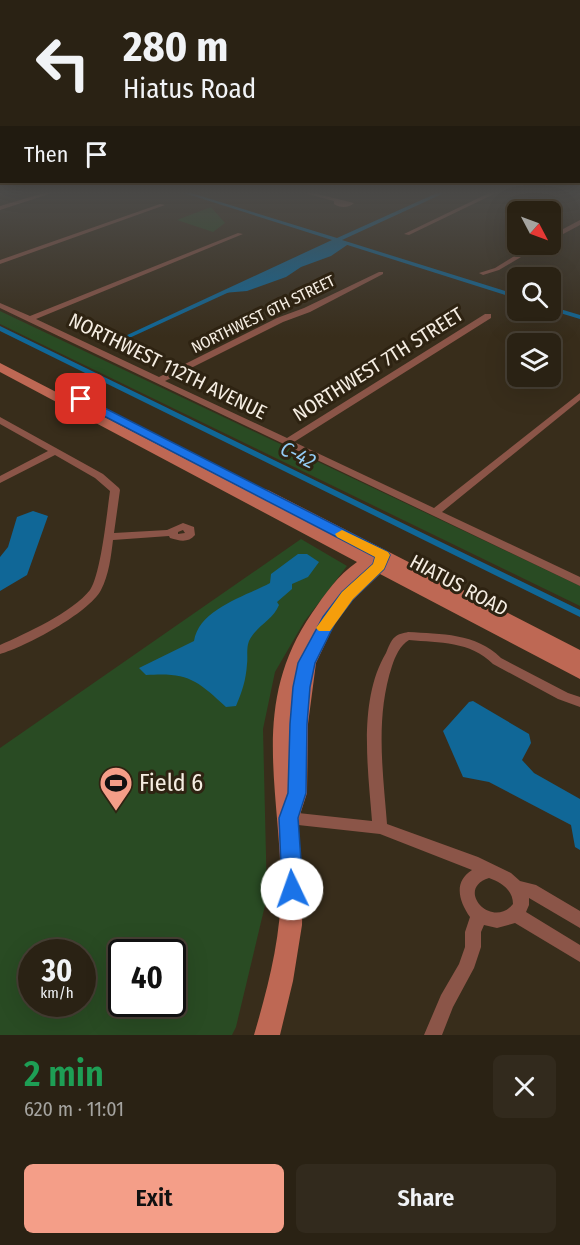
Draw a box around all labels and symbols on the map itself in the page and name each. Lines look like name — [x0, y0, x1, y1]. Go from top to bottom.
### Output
north arrow — [507, 201, 561, 255]
street label: NORTHWEST 6TH STREET — [188, 271, 338, 357]
street label: NORTHWEST 7TH STREET — [289, 301, 468, 426]
street label: NORTHWEST 112TH AVENUE — [65, 308, 271, 424]
pin — [55, 373, 106, 424]
water label: C-42 — [276, 435, 320, 475]
street label: HIATUS ROAD — [406, 549, 512, 621]
sports icon: Field 6 — [98, 765, 134, 812]
place label: Field 6 — [139, 769, 203, 797]
position arrow — [260, 857, 324, 921]
speed limit sign: 40 — [108, 939, 186, 1017]

